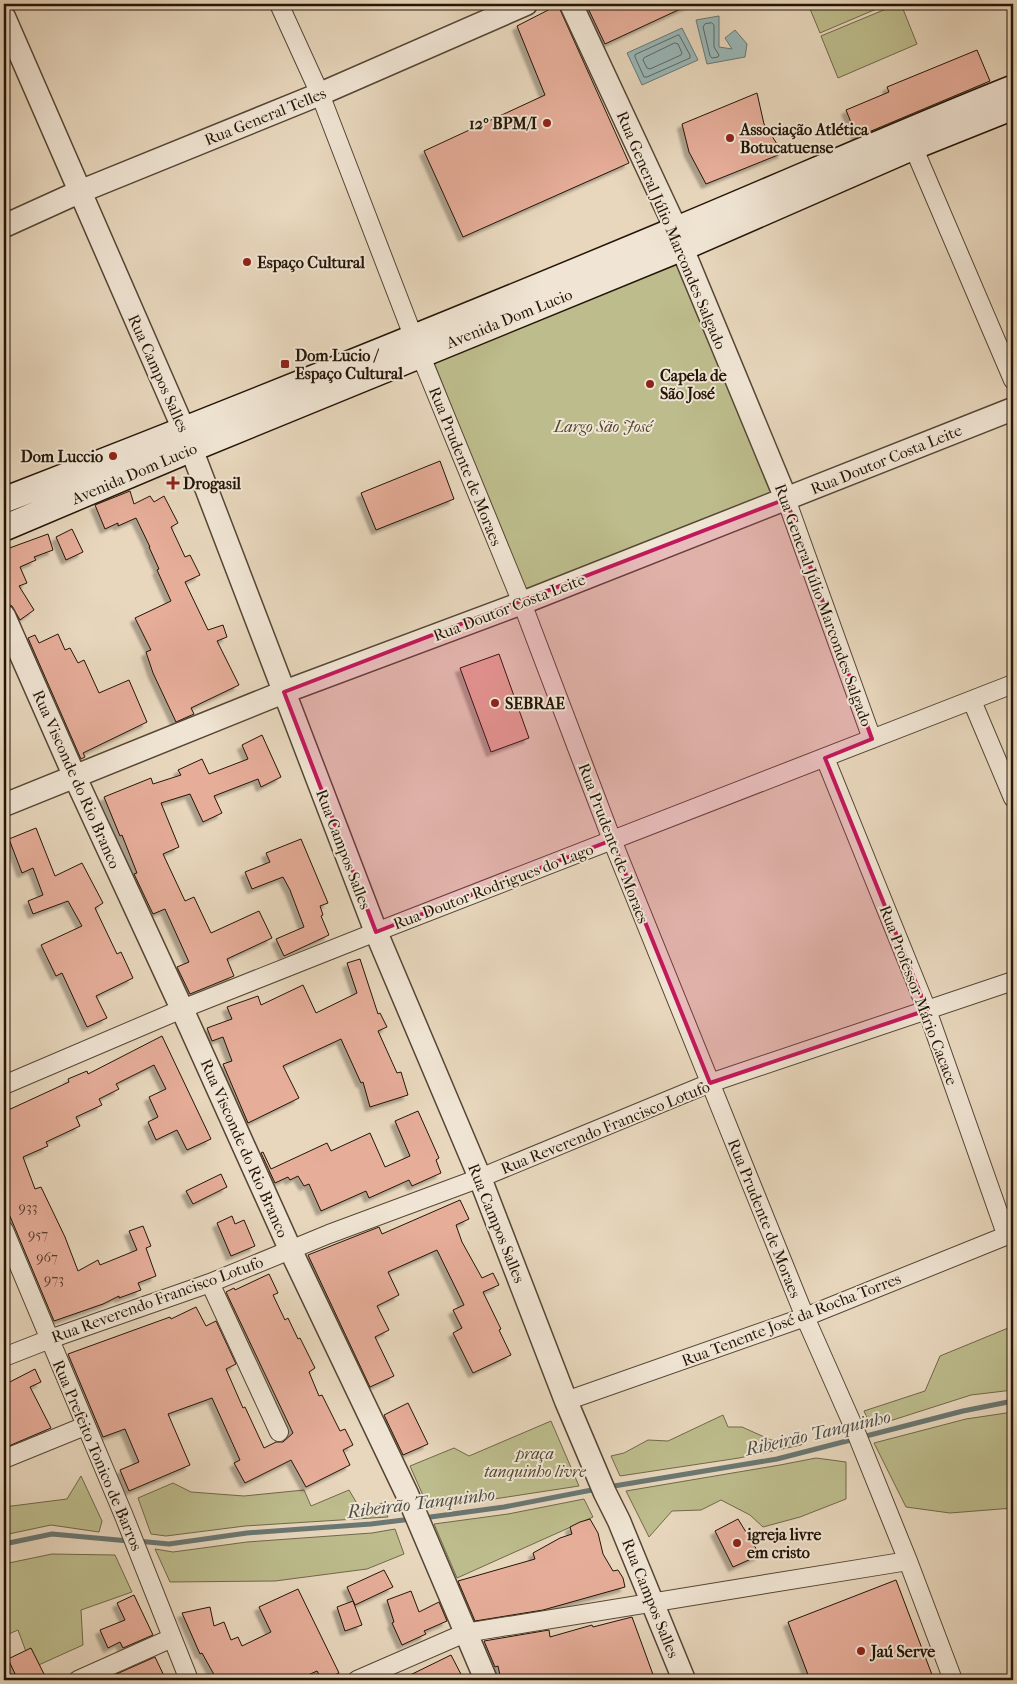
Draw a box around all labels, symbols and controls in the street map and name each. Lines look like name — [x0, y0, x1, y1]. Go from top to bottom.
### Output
street label: Rua General Telles — [202, 83, 329, 150]
street label: Rua General Júlio Marcondes Salgado — [613, 108, 730, 352]
place label: 12º BPM/I — [469, 114, 538, 133]
marker: 12º BPM/I — [541, 117, 553, 129]
place label: Associação Atlética Botucatuense — [739, 120, 869, 157]
marker: Associação Atlética Botucatuense — [724, 132, 736, 144]
place label: Espaço Cultural — [257, 253, 365, 273]
marker: Espaço Cultural — [241, 256, 253, 268]
street label: Avenida Dom Lucio — [442, 284, 575, 353]
street label: Rua Campos Salles — [124, 311, 193, 435]
place label: Dom Lucio / Espaço Cultural — [295, 346, 403, 384]
marker: Dom Lucio / Espaço Cultural — [279, 358, 291, 370]
place label: Capela de São José — [660, 366, 727, 404]
marker: Capela de São José — [644, 378, 656, 390]
street label: Rua Prudente de Moraes — [425, 384, 506, 549]
park label: Largo São José — [553, 417, 654, 436]
street label: Rua Doutor Costa Leite — [808, 420, 965, 499]
street label: Avenida Dom Lucio — [68, 438, 200, 509]
place label: Dom Luccio — [21, 447, 103, 466]
marker: Dom Luccio — [107, 450, 119, 462]
place label: Drogasil — [183, 474, 242, 494]
marker: Drogasil — [167, 477, 179, 489]
street label: Rua General Júlio Marcondes Salgado — [771, 481, 876, 729]
street label: Rua Doutor Costa Leite — [430, 570, 588, 645]
street label: Rua Visconde do Rio Branco — [28, 687, 125, 871]
place label: SEBRAE — [505, 694, 565, 713]
marker: SEBRAE — [489, 697, 501, 709]
street label: Rua Prudente de Moraes — [574, 760, 653, 926]
street label: Rua Campos Salles — [312, 786, 375, 912]
street label: Rua Doutor Rodrigues do Lago — [390, 839, 596, 934]
street label: Rua Professor Mário Cacace — [875, 903, 962, 1088]
street label: Rua Visconde do Rio Branco — [196, 1056, 293, 1240]
street label: Rua Reverendo Francisco Lotufo — [498, 1077, 713, 1178]
street label: Rua Prudente de Moraes — [724, 1136, 805, 1301]
street label: Rua Campos Salles — [464, 1161, 529, 1286]
house number: 933 — [19, 1199, 37, 1216]
house number: 957 — [28, 1226, 48, 1243]
house number: 967 — [36, 1249, 58, 1266]
street label: Rua Reverendo Francisco Lotufo — [49, 1252, 266, 1347]
street label: Rua Tenente José da Rocha Torres — [679, 1269, 904, 1370]
house number: 973 — [44, 1271, 64, 1288]
street label: Rua Prefeito Tonico de Barros — [49, 1357, 146, 1554]
water label: Ribeirão Tanquinho — [742, 1407, 893, 1461]
park label: praça tanquinho livre — [484, 1444, 586, 1481]
water label: Ribeirão Tanquinho — [345, 1484, 496, 1523]
place label: igreja livre em cristo — [746, 1525, 821, 1562]
street label: Rua Campos Salles — [618, 1536, 683, 1661]
marker: igreja livre em cristo — [731, 1537, 743, 1549]
place label: Jaú Serve — [869, 1642, 935, 1662]
marker: Jaú Serve — [855, 1645, 867, 1657]

